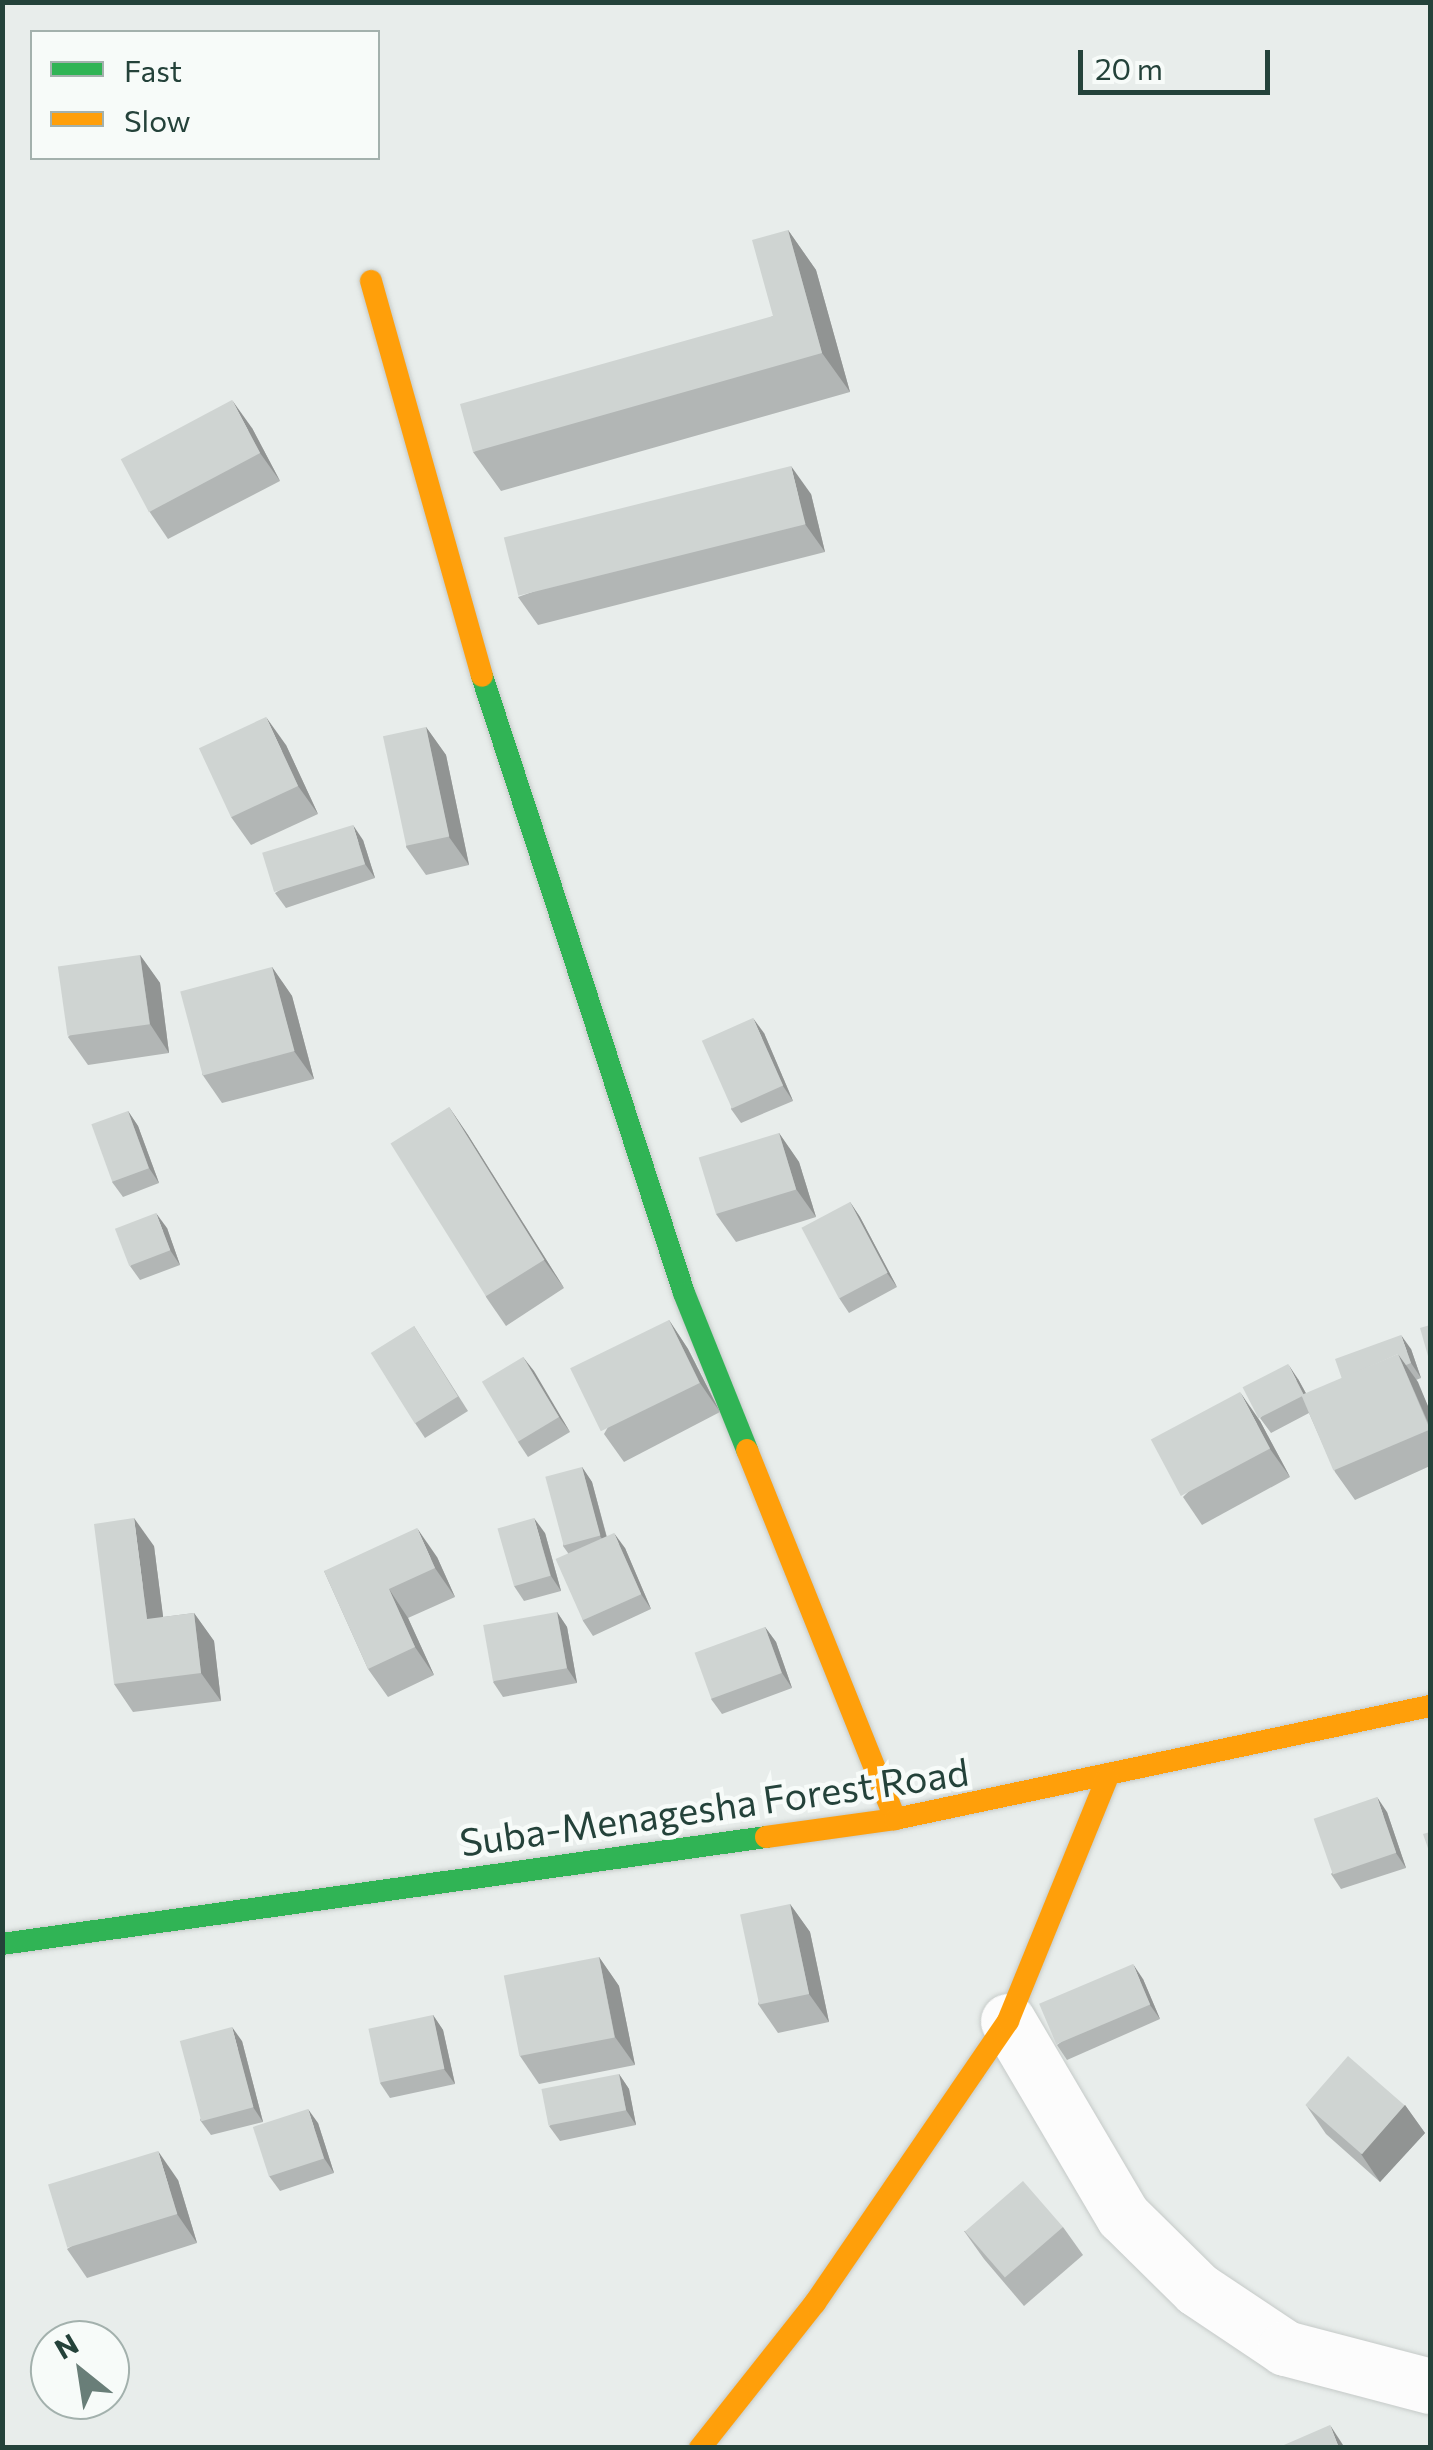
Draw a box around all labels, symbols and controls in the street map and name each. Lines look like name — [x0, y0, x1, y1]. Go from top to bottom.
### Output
legend — [30, 30, 380, 160]
scale bar — [1083, 30, 1276, 92]
text: 20 m — [1095, 49, 1163, 86]
text: Fast — [124, 51, 182, 88]
text: Slow — [124, 101, 191, 138]
street label: Suba-Menagesha Forest Road — [457, 1748, 971, 1864]
north arrow — [30, 2320, 130, 2420]
text: N — [48, 2326, 84, 2366]

